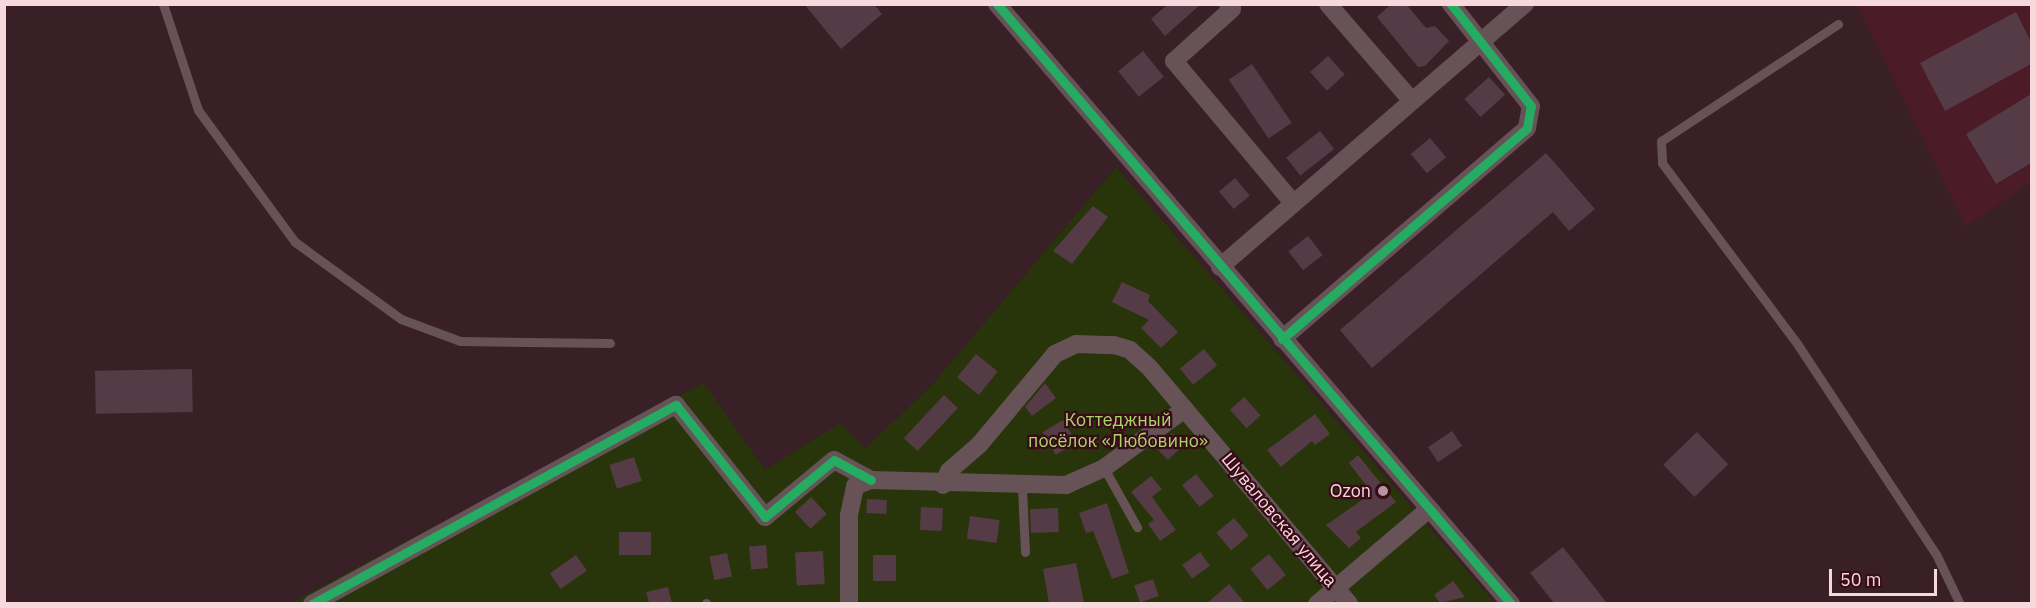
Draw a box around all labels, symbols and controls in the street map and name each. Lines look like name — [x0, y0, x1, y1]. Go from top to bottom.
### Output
park label: Коттеджный посёлок «Любовино» — [1028, 410, 1208, 452]
street label: Шуваловская улица — [1217, 449, 1341, 591]
place label: Ozon — [1330, 480, 1371, 502]
marker: Ozon — [1376, 484, 1390, 498]
scale bar — [1832, 557, 1940, 595]
text: 50 m — [1840, 568, 1882, 591]

